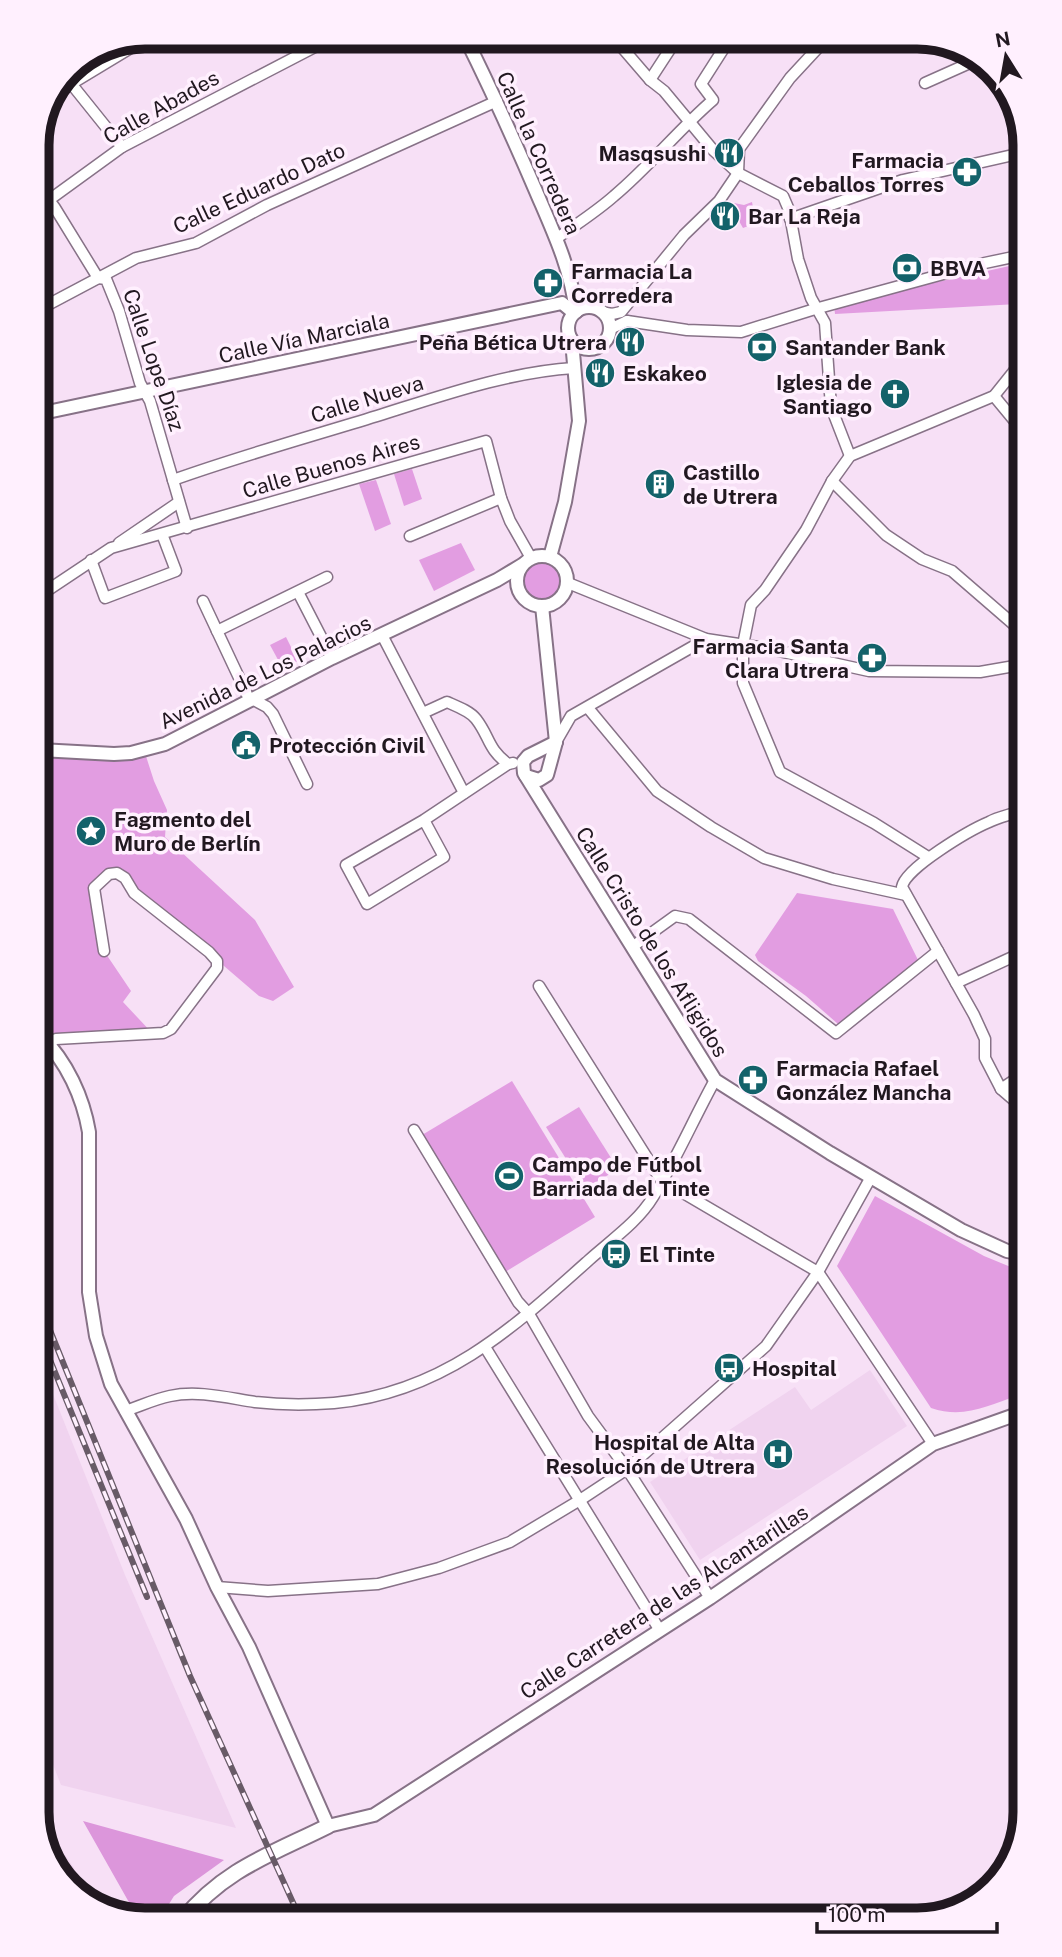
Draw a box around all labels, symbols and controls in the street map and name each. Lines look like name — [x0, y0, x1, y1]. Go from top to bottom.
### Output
north arrow — [971, 21, 1041, 91]
text: N — [993, 27, 1012, 52]
street label: Calle Abades — [99, 65, 223, 149]
street label: Calle la Corredera — [492, 68, 586, 238]
restaurant icon: Masqsushi — [712, 136, 746, 170]
street label: Calle Eduardo Dato — [169, 137, 349, 239]
place label: Masqsushi — [598, 141, 706, 166]
place label: Farmacia Ceballos Torres — [788, 148, 944, 197]
pharmacy icon: Farmacia Ceballos Torres — [950, 155, 984, 189]
restaurant icon: Bar La Reja — [708, 199, 742, 233]
place label: Bar La Reja — [748, 204, 861, 229]
bank icon: BBVA — [890, 251, 924, 285]
place label: BBVA — [930, 256, 986, 281]
place label: Farmacia La Corredera — [571, 259, 692, 308]
pharmacy icon: Farmacia La Corredera — [531, 266, 565, 300]
street label: Calle Lope Díaz — [118, 286, 190, 434]
street label: Calle Vía Marciala — [216, 308, 392, 368]
restaurant icon: Peña Bética Utrera — [613, 325, 647, 359]
place label: Peña Bética Utrera — [419, 330, 607, 355]
bank icon: Santander Bank — [745, 330, 779, 364]
place label: Santander Bank — [785, 335, 946, 360]
restaurant icon: Eskakeo — [583, 356, 617, 390]
place label: Eskakeo — [623, 361, 707, 386]
street label: Calle Nueva — [308, 370, 426, 428]
place label: Iglesia de Santiago — [776, 370, 872, 419]
church icon: Iglesia de Santiago — [878, 377, 912, 411]
street label: Calle Buenos Aires — [240, 429, 422, 503]
place label: Castillo de Utrera — [683, 460, 778, 509]
building icon: Castillo de Utrera — [643, 467, 677, 501]
street label: Avenida de Los Palacios — [155, 610, 375, 734]
place label: Farmacia Santa Clara Utrera — [693, 634, 849, 683]
pharmacy icon: Farmacia Santa Clara Utrera — [855, 641, 889, 675]
public building icon: Protección Civil — [229, 728, 263, 762]
place label: Protección Civil — [269, 733, 426, 758]
place label: Fagmento del Muro de Berlín — [114, 807, 261, 856]
place icon: Fagmento del Muro de Berlín — [74, 814, 108, 848]
street label: Calle Cristo de los Afligidos — [571, 822, 733, 1062]
place label: Farmacia Rafael González Mancha — [776, 1056, 951, 1105]
pharmacy icon: Farmacia Rafael González Mancha — [736, 1063, 770, 1097]
place label: Campo de Fútbol Barriada del Tinte — [532, 1152, 710, 1201]
sports icon: Campo de Fútbol Barriada del Tinte — [492, 1159, 526, 1193]
bus stop icon: El Tinte — [599, 1237, 633, 1271]
place label: El Tinte — [639, 1242, 715, 1267]
bus stop icon: Hospital — [712, 1351, 746, 1385]
place label: Hospital — [752, 1356, 837, 1381]
place label: Hospital de Alta Resolución de Utrera — [545, 1430, 755, 1479]
hospital icon: Hospital de Alta Resolución de Utrera — [761, 1437, 795, 1471]
street label: Calle Carretera de las Alcantarillas — [515, 1499, 813, 1705]
scale bar — [817, 1890, 997, 1934]
text: 100 m — [828, 1902, 885, 1927]

